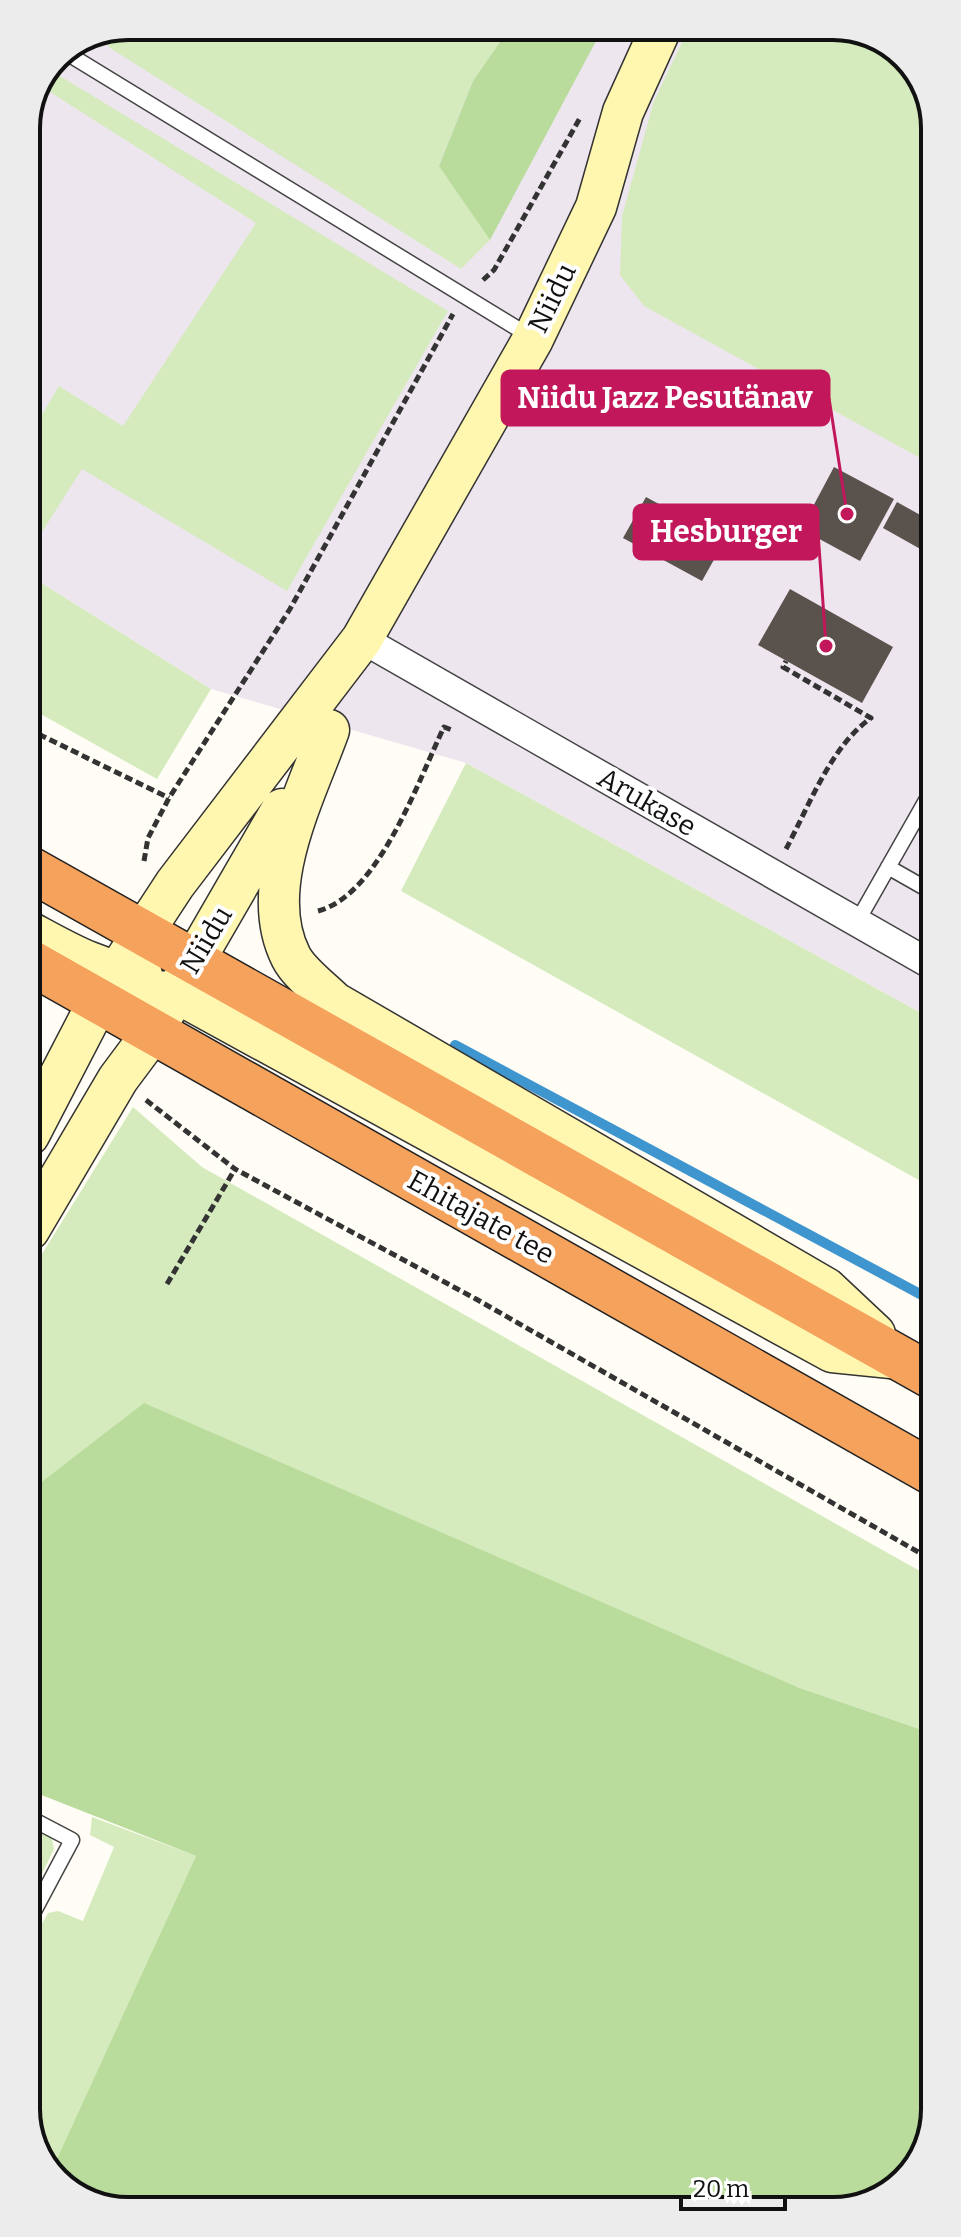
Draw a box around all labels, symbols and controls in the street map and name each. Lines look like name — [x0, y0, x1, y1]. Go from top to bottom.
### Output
street label: Niidu — [521, 258, 583, 338]
callout: Niidu Jazz Pesutänav — [502, 371, 829, 425]
text: Niidu Jazz Pesutänav — [517, 380, 813, 416]
callout: Hesburger — [634, 505, 818, 559]
text: Hesburger — [650, 514, 802, 550]
street label: Arukase — [592, 761, 702, 843]
street label: Niidu — [173, 900, 239, 980]
street label: Ehitajate tee — [402, 1163, 560, 1271]
scale bar — [681, 2161, 785, 2211]
text: 20 m — [693, 2175, 749, 2203]

